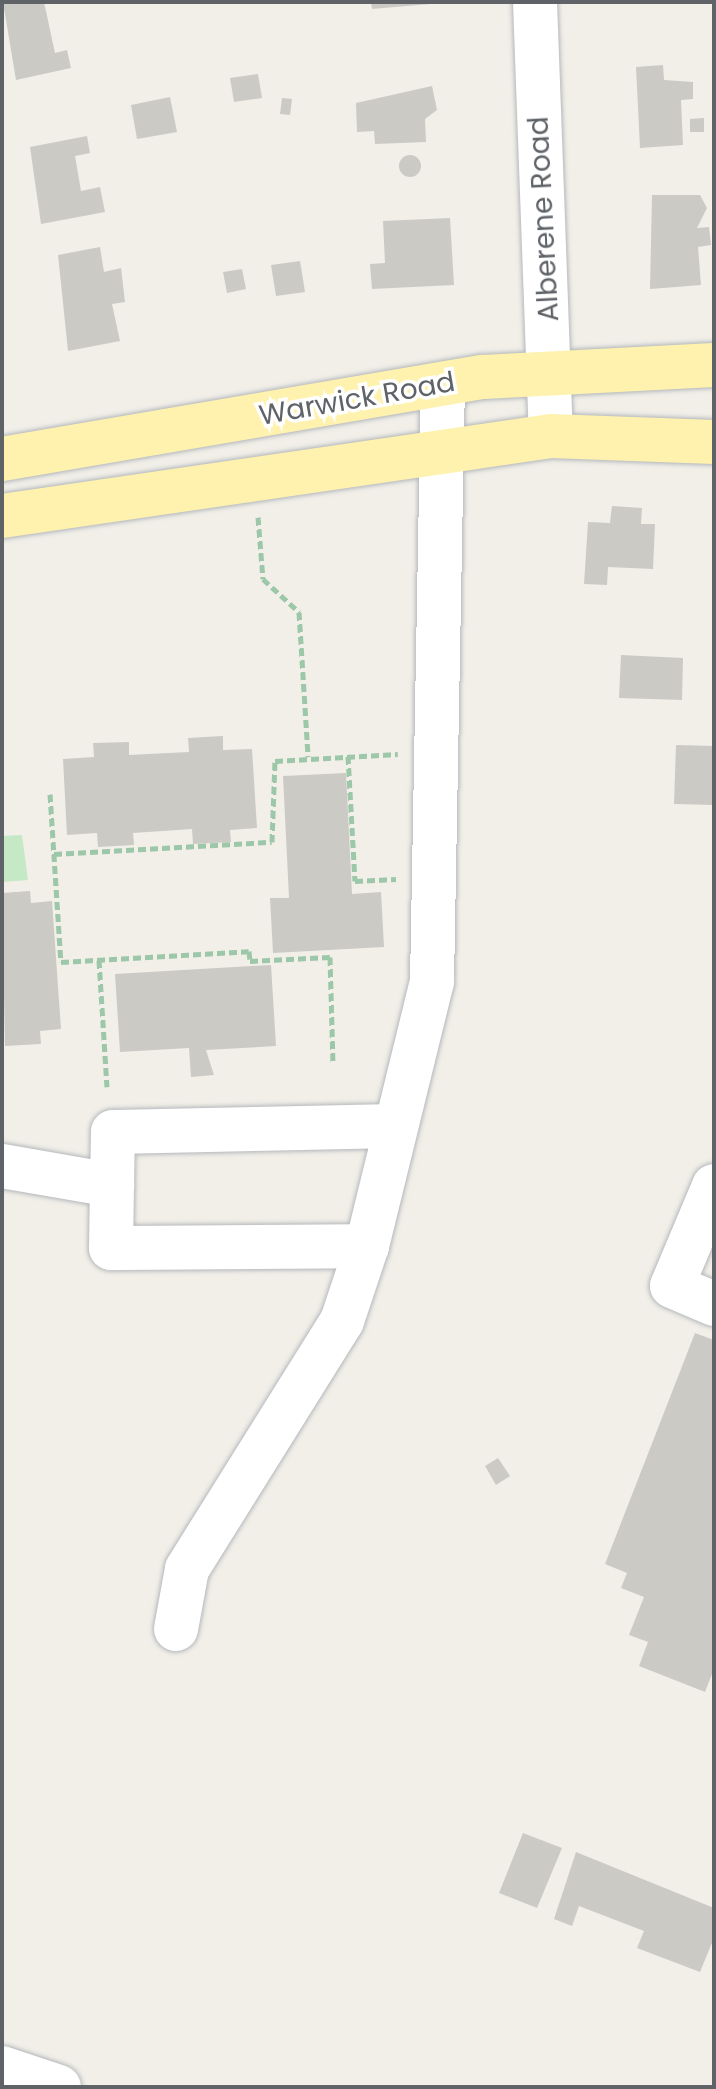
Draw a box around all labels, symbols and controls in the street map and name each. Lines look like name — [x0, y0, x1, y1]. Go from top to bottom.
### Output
street label: Alberene Road — [522, 116, 566, 322]
street label: Warwick Road — [256, 365, 458, 433]

